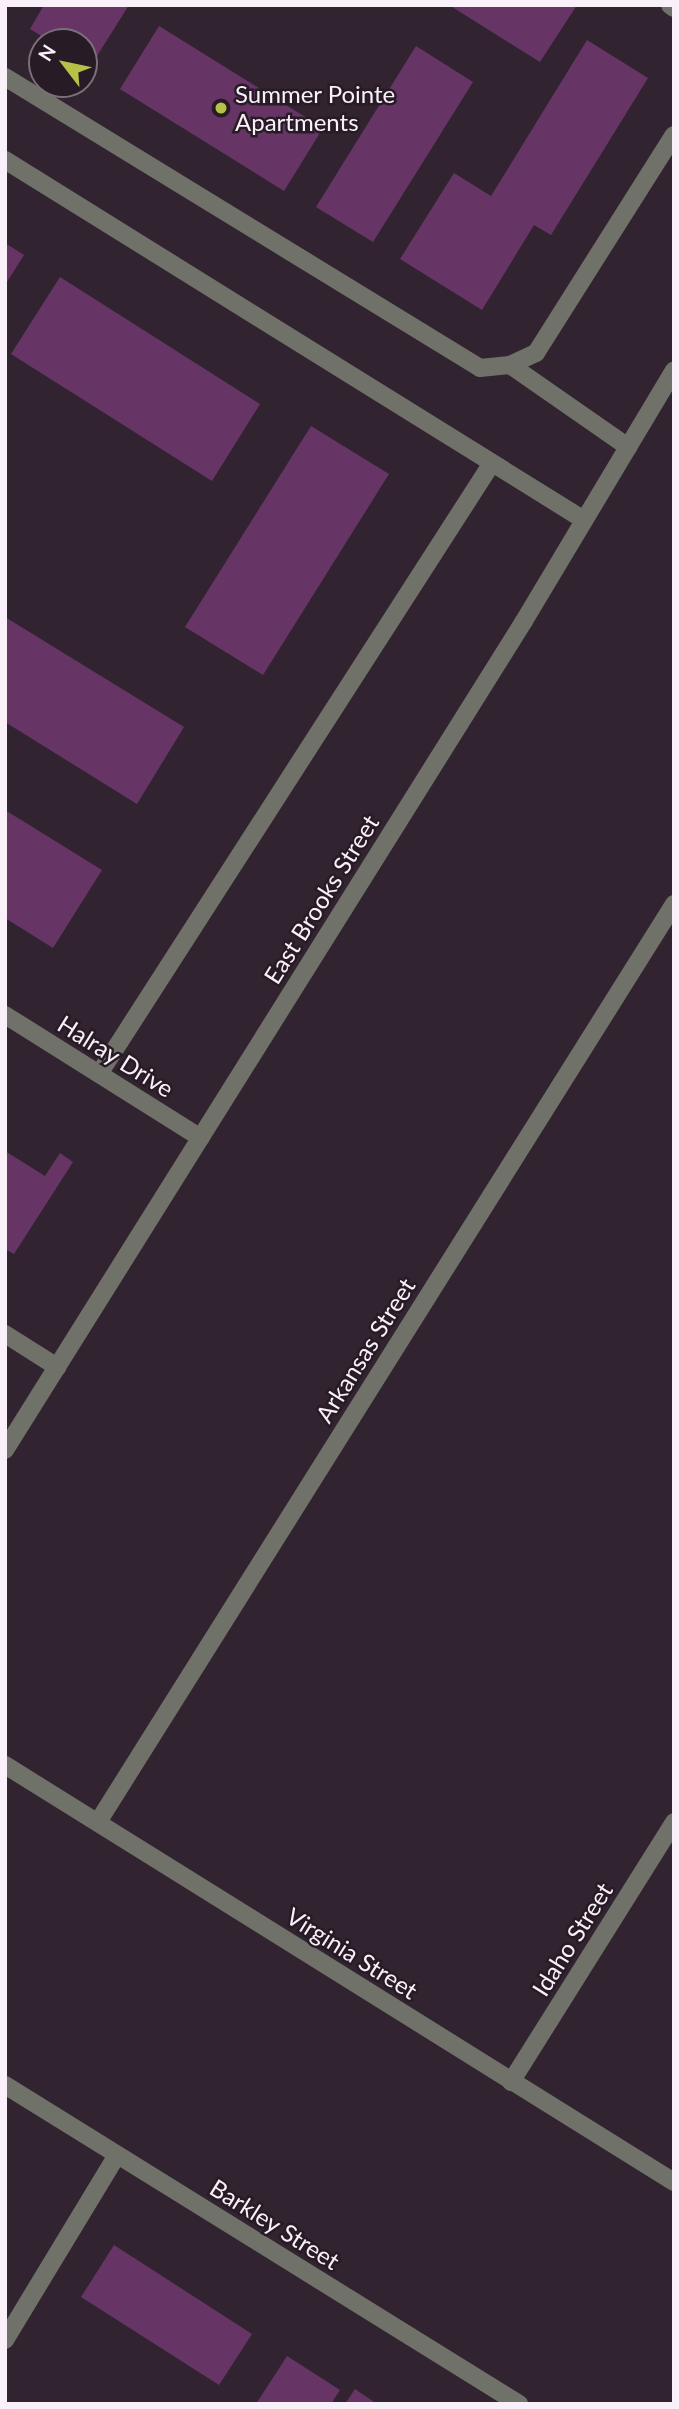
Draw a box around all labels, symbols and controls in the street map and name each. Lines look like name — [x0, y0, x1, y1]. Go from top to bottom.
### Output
north arrow — [28, 28, 98, 98]
text: N — [33, 40, 60, 65]
place label: Summer Pointe Apartments — [235, 80, 396, 136]
marker: Summer Pointe Apartments — [213, 100, 229, 116]
street label: East Brooks Street — [258, 809, 384, 989]
street label: Halray Drive — [53, 1009, 179, 1103]
street label: Arkansas Street — [309, 1273, 421, 1427]
street label: Idaho Street — [526, 1877, 618, 2001]
street label: Virginia Street — [281, 1901, 423, 2005]
street label: Barkley Street — [205, 2173, 345, 2275]

